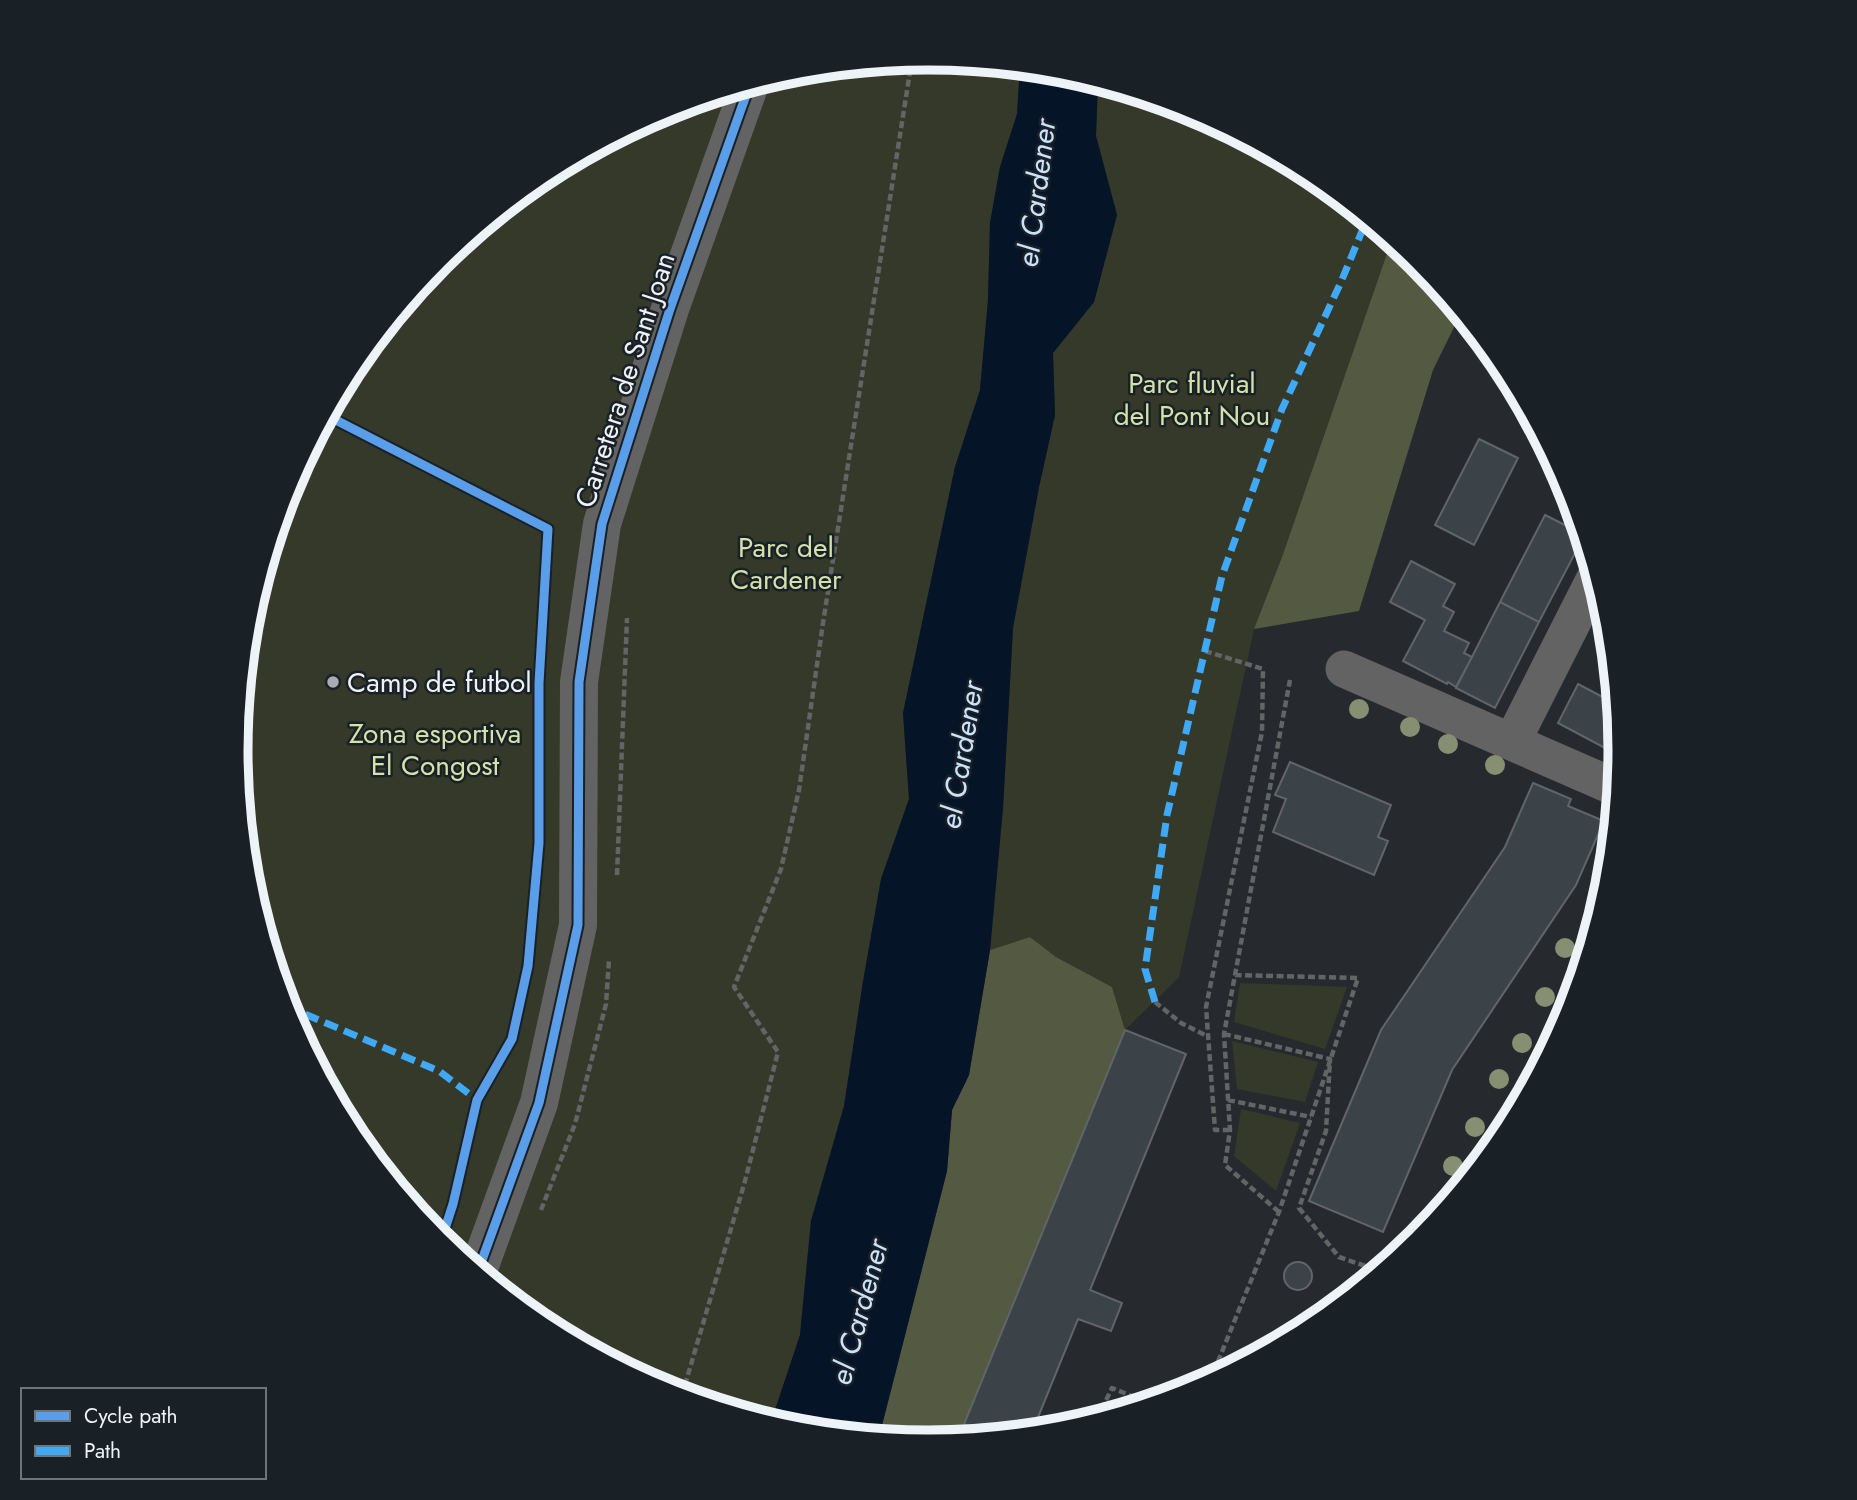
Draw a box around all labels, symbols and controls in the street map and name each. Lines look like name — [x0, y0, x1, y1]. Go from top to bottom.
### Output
water label: el Cardener — [1006, 114, 1067, 270]
street label: Carretera de Sant Joan — [564, 247, 686, 513]
park label: Parc fluvial del Pont Nou — [1114, 363, 1270, 436]
park label: Parc del Cardener — [730, 527, 842, 600]
place label: Camp de futbol — [347, 662, 532, 703]
marker: Camp de futbol — [325, 674, 341, 690]
water label: el Cardener — [928, 676, 994, 832]
park label: Zona esportiva El Congost — [349, 713, 521, 786]
water label: el Cardener — [819, 1232, 900, 1390]
legend — [21, 1388, 266, 1479]
text: Cycle path — [84, 1401, 177, 1431]
text: Path — [84, 1436, 121, 1466]

